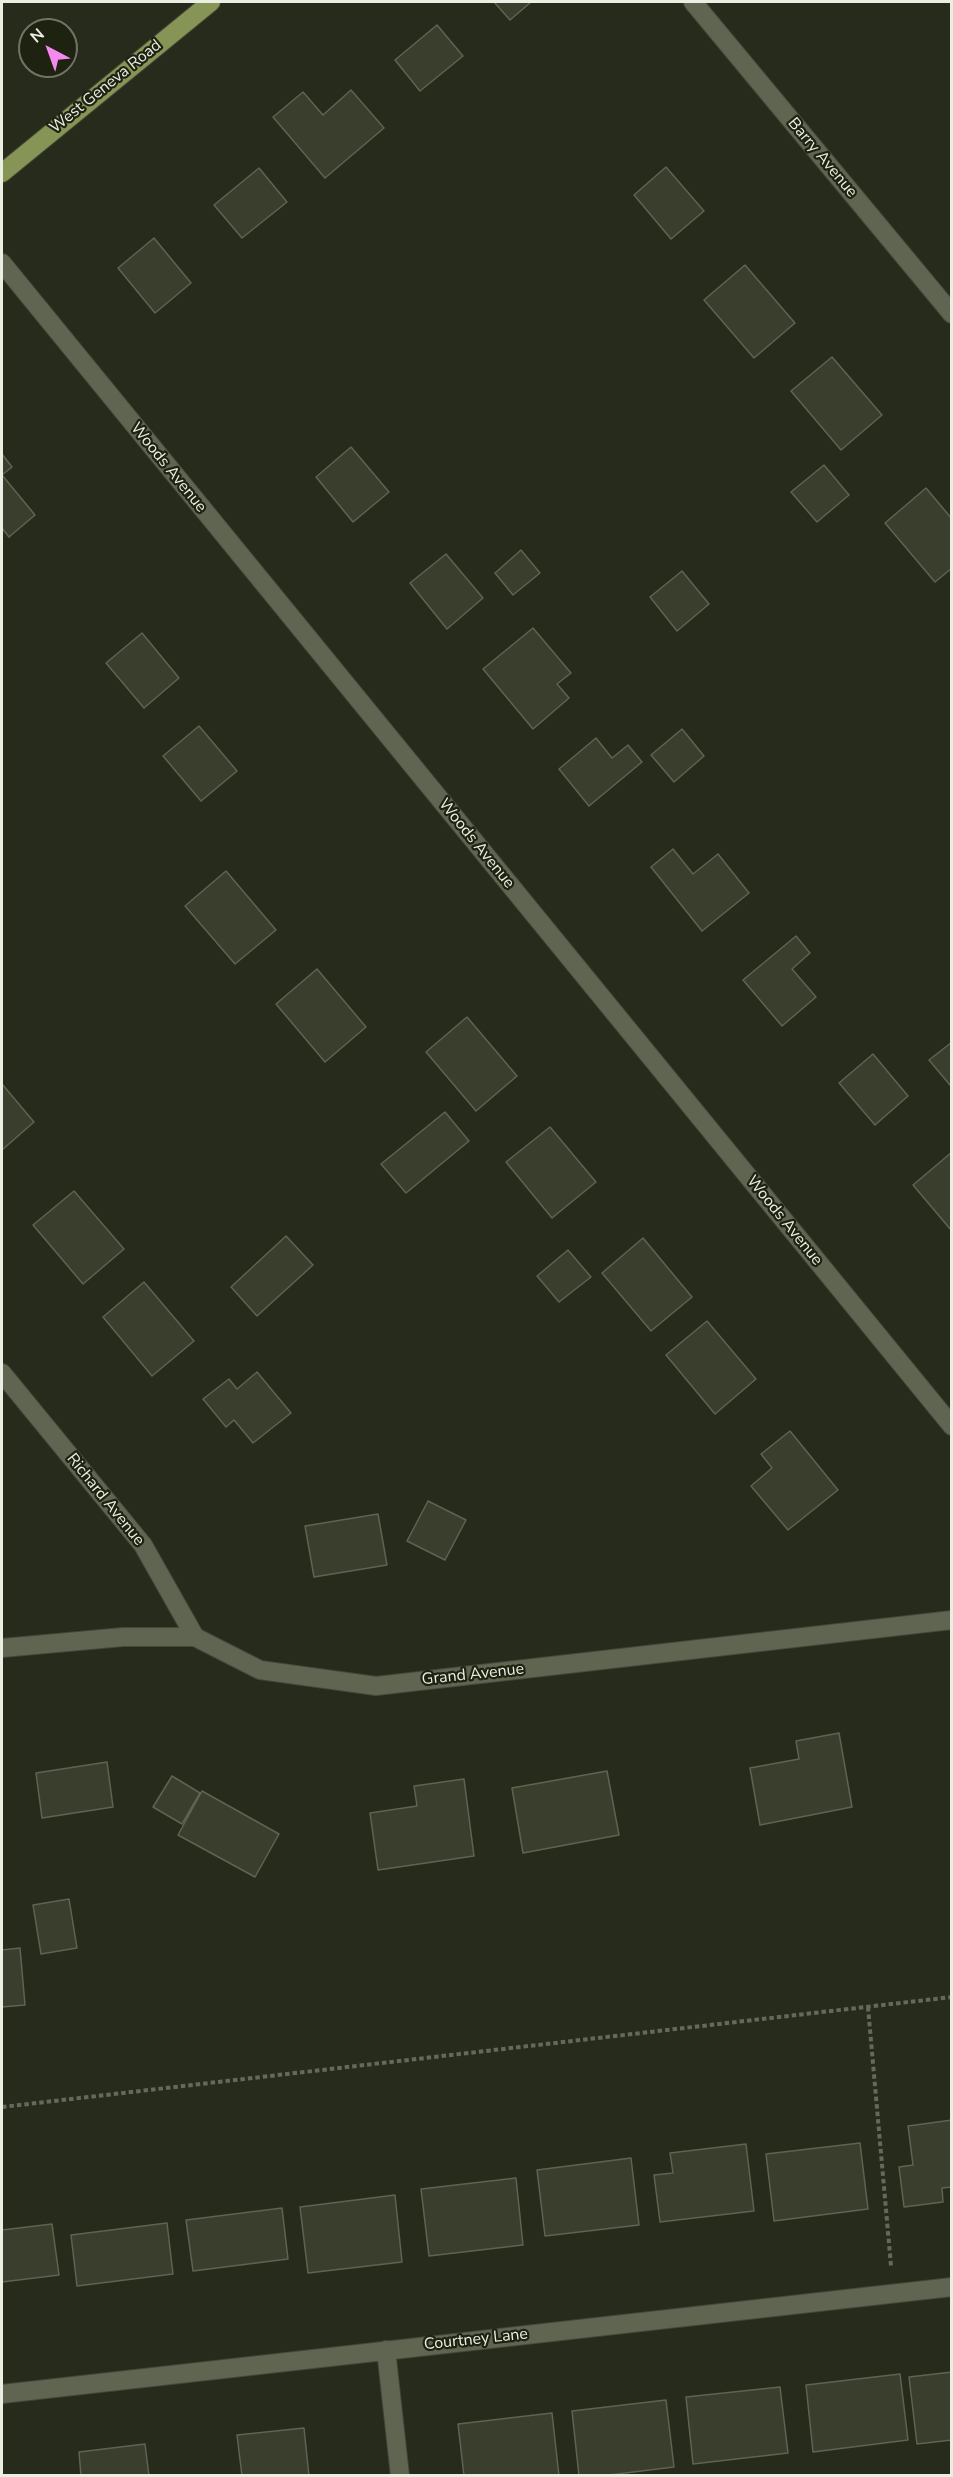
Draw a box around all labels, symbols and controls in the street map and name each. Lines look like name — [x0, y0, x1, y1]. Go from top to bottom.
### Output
north arrow — [18, 18, 78, 78]
text: N — [26, 24, 49, 48]
street label: West Geneva Road — [46, 36, 166, 138]
street label: Barry Avenue — [783, 114, 861, 202]
street label: Woods Avenue — [126, 419, 210, 517]
street label: Woods Avenue — [434, 795, 518, 893]
street label: Woods Avenue — [742, 1172, 826, 1270]
street label: Richard Avenue — [62, 1450, 148, 1550]
street label: Grand Avenue — [421, 1660, 525, 1690]
street label: Courtney Lane — [423, 2325, 529, 2355]

